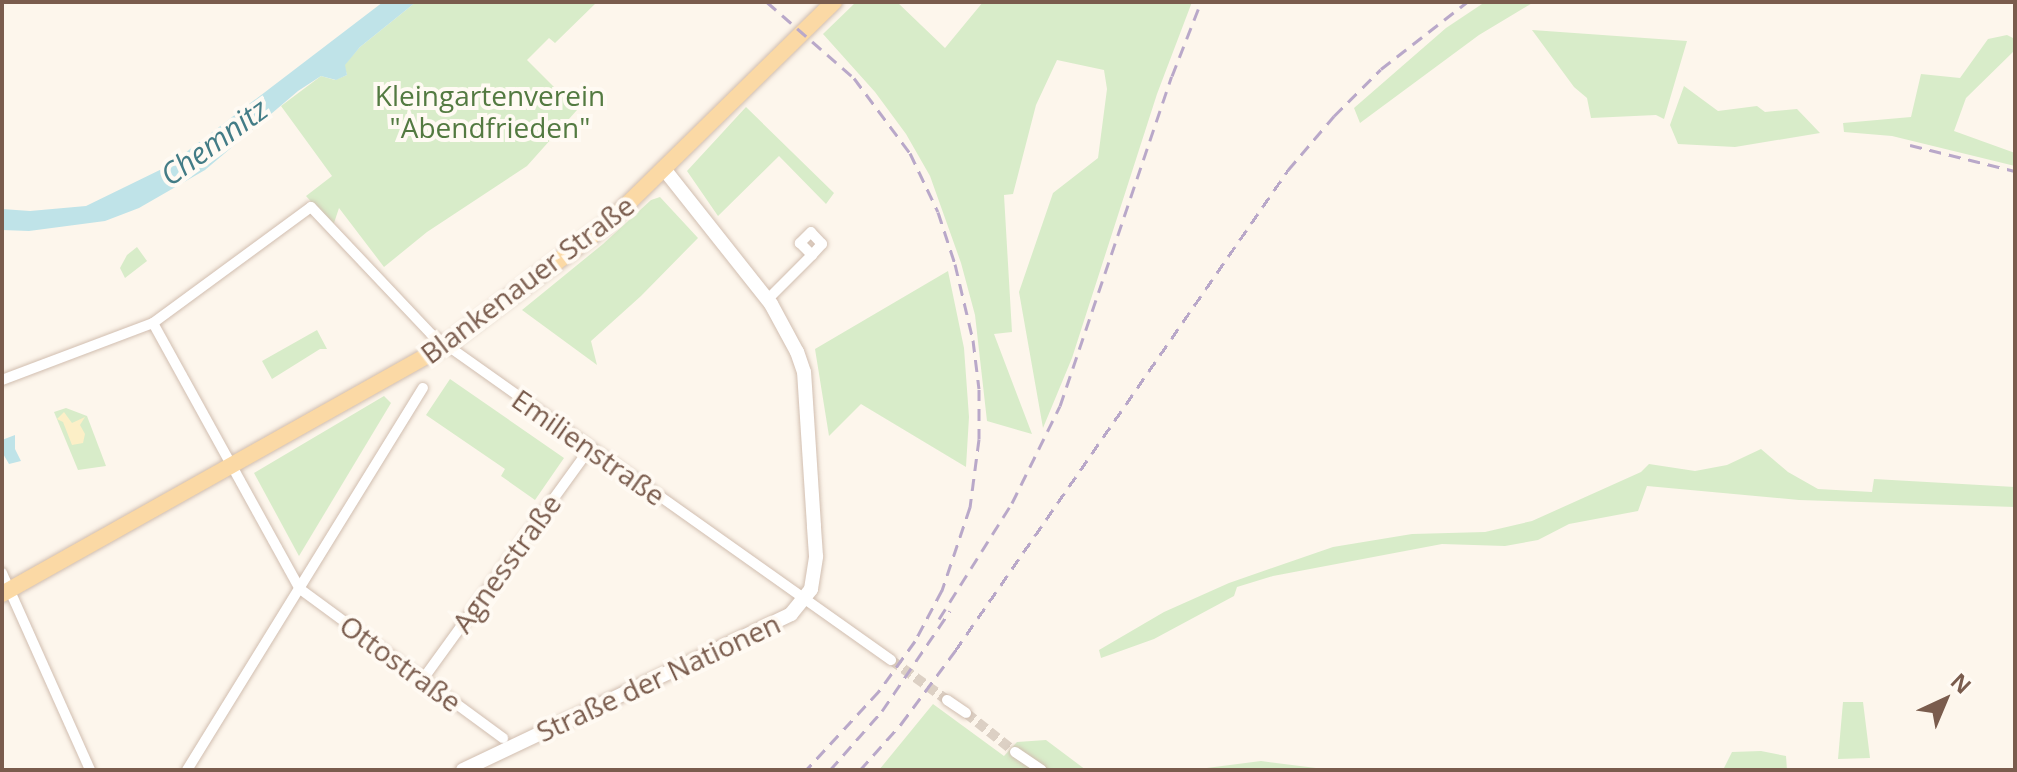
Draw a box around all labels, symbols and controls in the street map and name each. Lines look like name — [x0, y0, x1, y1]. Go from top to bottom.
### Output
park label: Kleingartenverein "Abendfrieden" — [375, 78, 605, 144]
water label: Chemnitz — [153, 91, 275, 193]
street label: Blankenauer Straße — [414, 188, 640, 370]
street label: Emilienstraße — [506, 382, 672, 512]
street label: Agnesstraße — [445, 487, 567, 639]
street label: Straße der Nationen — [531, 606, 785, 748]
street label: Ottostraße — [334, 608, 468, 718]
north arrow — [1905, 660, 1985, 740]
text: N — [1945, 666, 1979, 700]

